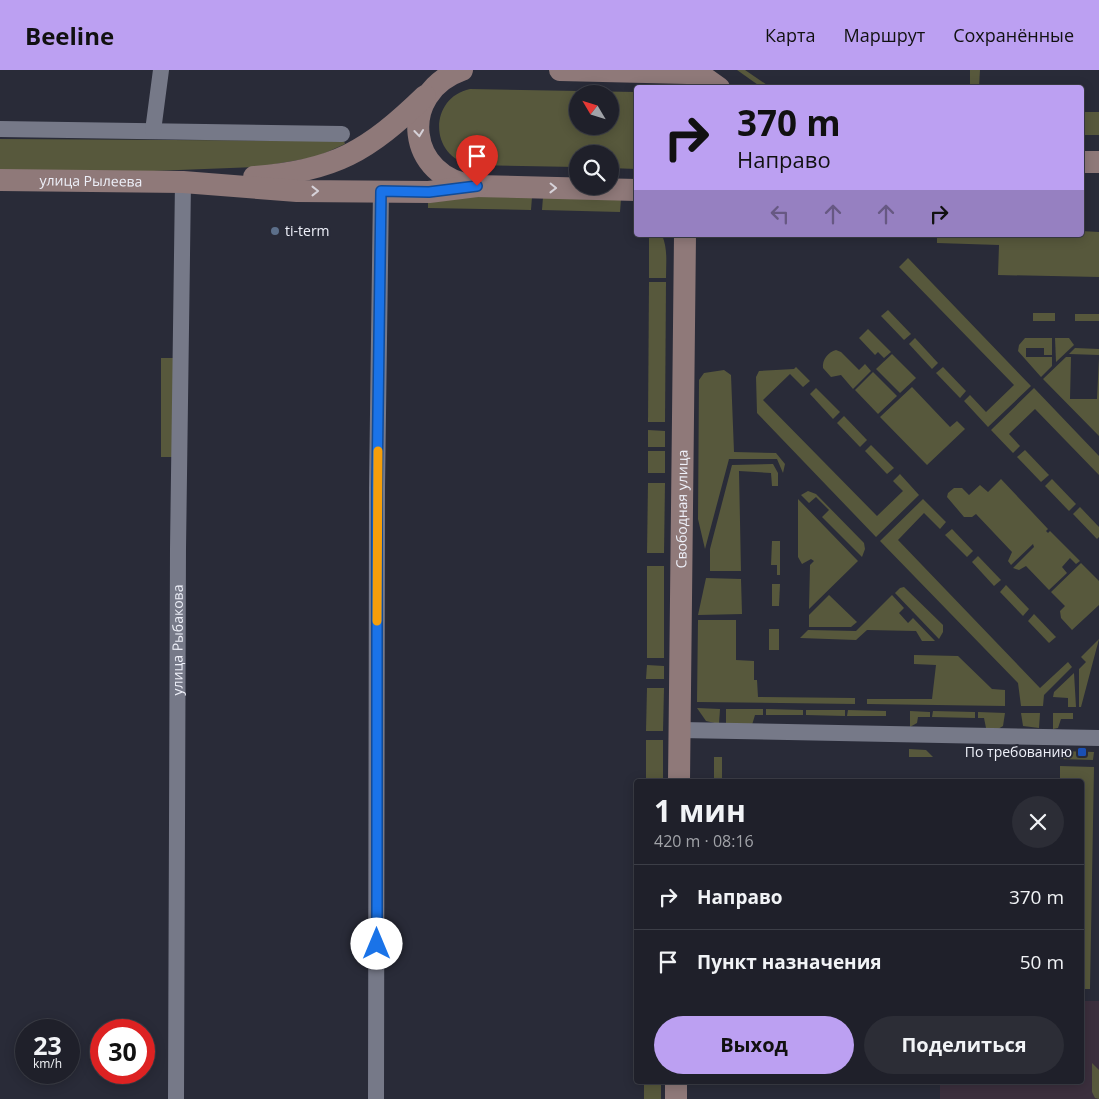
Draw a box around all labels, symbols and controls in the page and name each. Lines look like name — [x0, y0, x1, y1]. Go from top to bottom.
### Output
text: Beeline — [25, 19, 114, 52]
text: Карта — [765, 23, 815, 47]
text: Маршрут — [843, 23, 925, 47]
text: Сохранённые — [953, 23, 1074, 47]
north arrow — [569, 85, 619, 135]
map controls — [569, 85, 619, 195]
text: 370 m — [737, 99, 841, 146]
icon: right — [654, 105, 719, 170]
one-way arrow — [413, 129, 424, 137]
pin — [456, 135, 498, 186]
icon: arrive — [463, 142, 491, 170]
text: Направо — [737, 144, 831, 174]
button: search — [569, 145, 619, 195]
street label: улица Рылеева — [39, 170, 143, 191]
one-way arrow — [549, 182, 557, 193]
one-way arrow — [312, 186, 319, 196]
icon: left — [766, 200, 794, 228]
icon: ahead — [819, 200, 847, 228]
icon: ahead — [872, 200, 900, 228]
icon: right — [925, 200, 953, 228]
place label: ti-term — [285, 221, 330, 240]
marker: ti-term — [269, 225, 281, 237]
street label: Свободная улица — [671, 450, 692, 568]
street label: улица Рыбакова — [167, 585, 187, 695]
place label: По требованию — [965, 742, 1072, 761]
marker: По требованию — [1076, 746, 1088, 758]
text: 1 мин — [654, 790, 746, 831]
button: close — [1012, 796, 1064, 848]
text: 420 m · 08:16 — [654, 830, 754, 852]
icon: right — [654, 883, 682, 911]
text: Направо — [697, 884, 783, 910]
text: 370 m — [1009, 884, 1064, 910]
position arrow — [350, 917, 402, 969]
icon: arrive — [654, 948, 682, 976]
text: Пункт назначения — [697, 949, 882, 975]
text: 50 m — [1020, 949, 1064, 975]
button: Выход — [654, 1016, 854, 1074]
button: Поделиться — [864, 1016, 1064, 1074]
speed limit sign: 30 — [90, 1019, 155, 1084]
text: 23 — [33, 1028, 62, 1062]
text: km/h — [33, 1055, 62, 1072]

